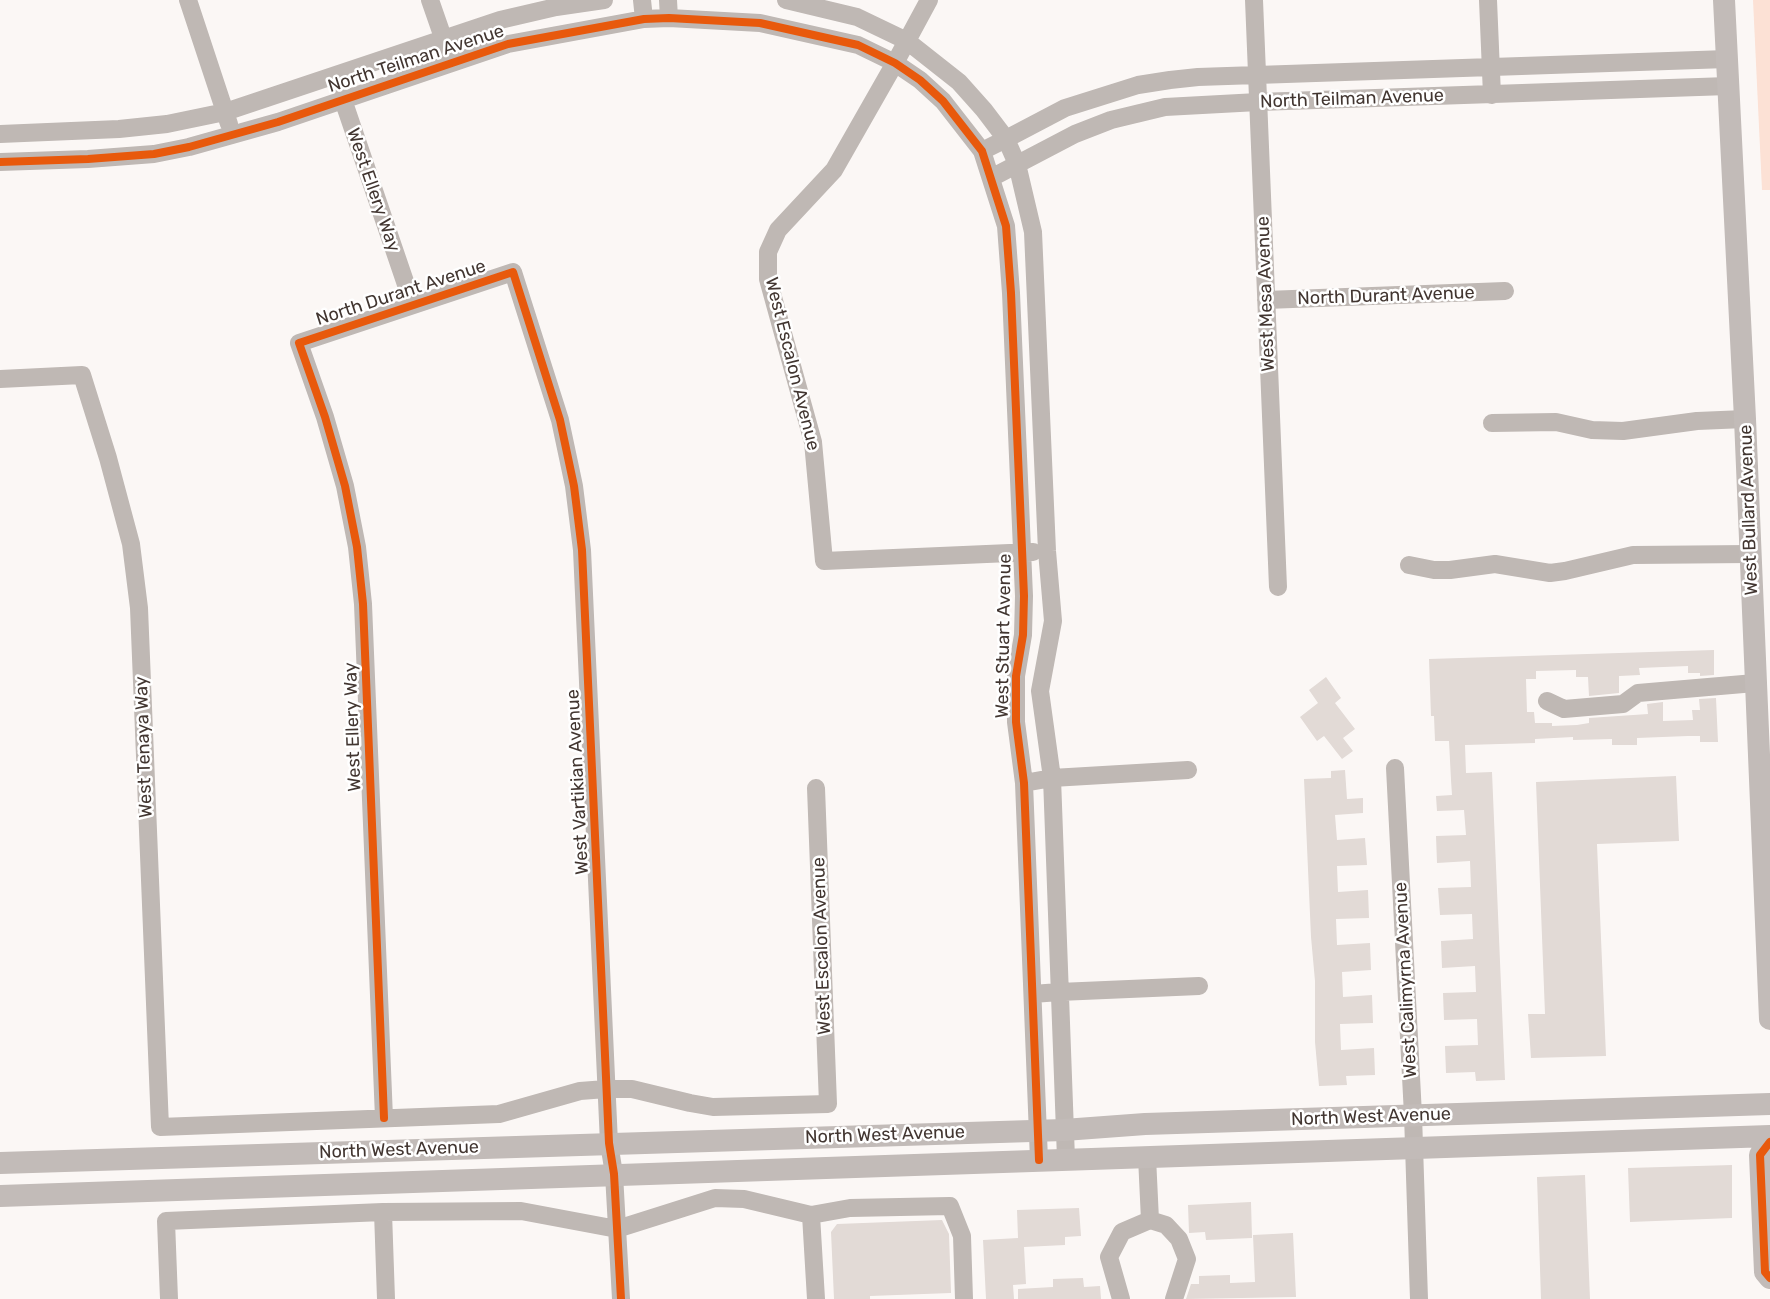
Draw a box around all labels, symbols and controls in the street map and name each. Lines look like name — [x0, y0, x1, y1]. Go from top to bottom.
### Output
street label: North Teilman Avenue — [325, 20, 507, 98]
street label: North Teilman Avenue — [1260, 85, 1444, 113]
street label: West Ellery Way — [342, 125, 404, 255]
street label: West Mesa Avenue — [1252, 216, 1280, 372]
street label: North Durant Avenue — [313, 255, 489, 331]
street label: West Escalon Avenue — [760, 275, 824, 453]
street label: North Durant Avenue — [1297, 282, 1475, 310]
street label: West Bullard Avenue — [1735, 424, 1763, 596]
street label: West Stuart Avenue — [992, 553, 1016, 719]
street label: West Ellery Way — [340, 662, 366, 792]
street label: West Tenaya Way — [131, 676, 157, 818]
street label: West Vartikian Avenue — [562, 689, 594, 875]
street label: West Escalon Avenue — [808, 857, 836, 1035]
street label: West Calimyrna Avenue — [1390, 881, 1422, 1079]
street label: North West Avenue — [1291, 1103, 1451, 1131]
street label: North West Avenue — [805, 1121, 965, 1149]
street label: North West Avenue — [319, 1136, 479, 1164]

